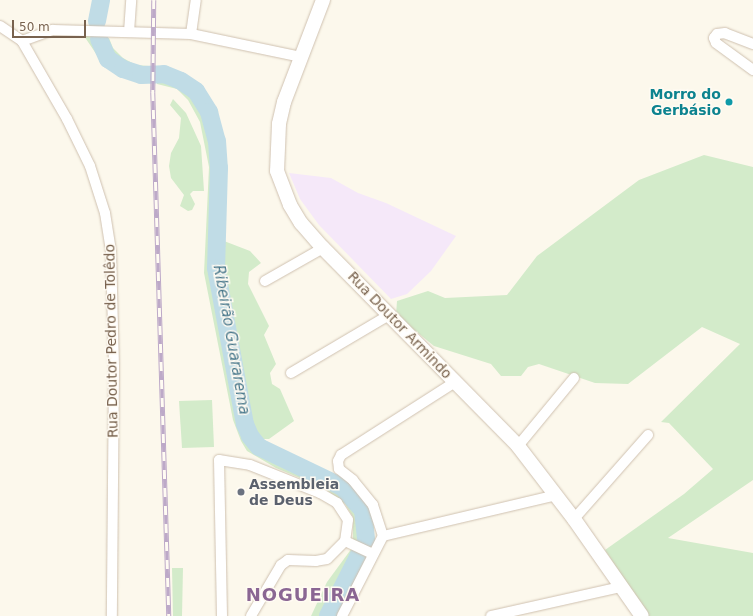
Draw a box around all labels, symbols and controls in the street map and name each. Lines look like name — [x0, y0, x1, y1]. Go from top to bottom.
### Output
scale bar — [14, 12, 88, 38]
text: 50 m — [19, 20, 50, 34]
place label: Morro do Gerbásio — [650, 86, 721, 118]
marker: Morro do Gerbásio — [724, 97, 734, 107]
street label: Rua Doutor Pedro de Tolêdo — [101, 244, 121, 438]
water label: Ribeirão Guararema — [209, 264, 253, 416]
street label: Rua Doutor Armindo — [344, 268, 456, 382]
place label: Assembleia de Deus — [249, 476, 339, 508]
marker: Assembleia de Deus — [236, 487, 246, 497]
district label: NOGUEIRA — [246, 584, 360, 606]

